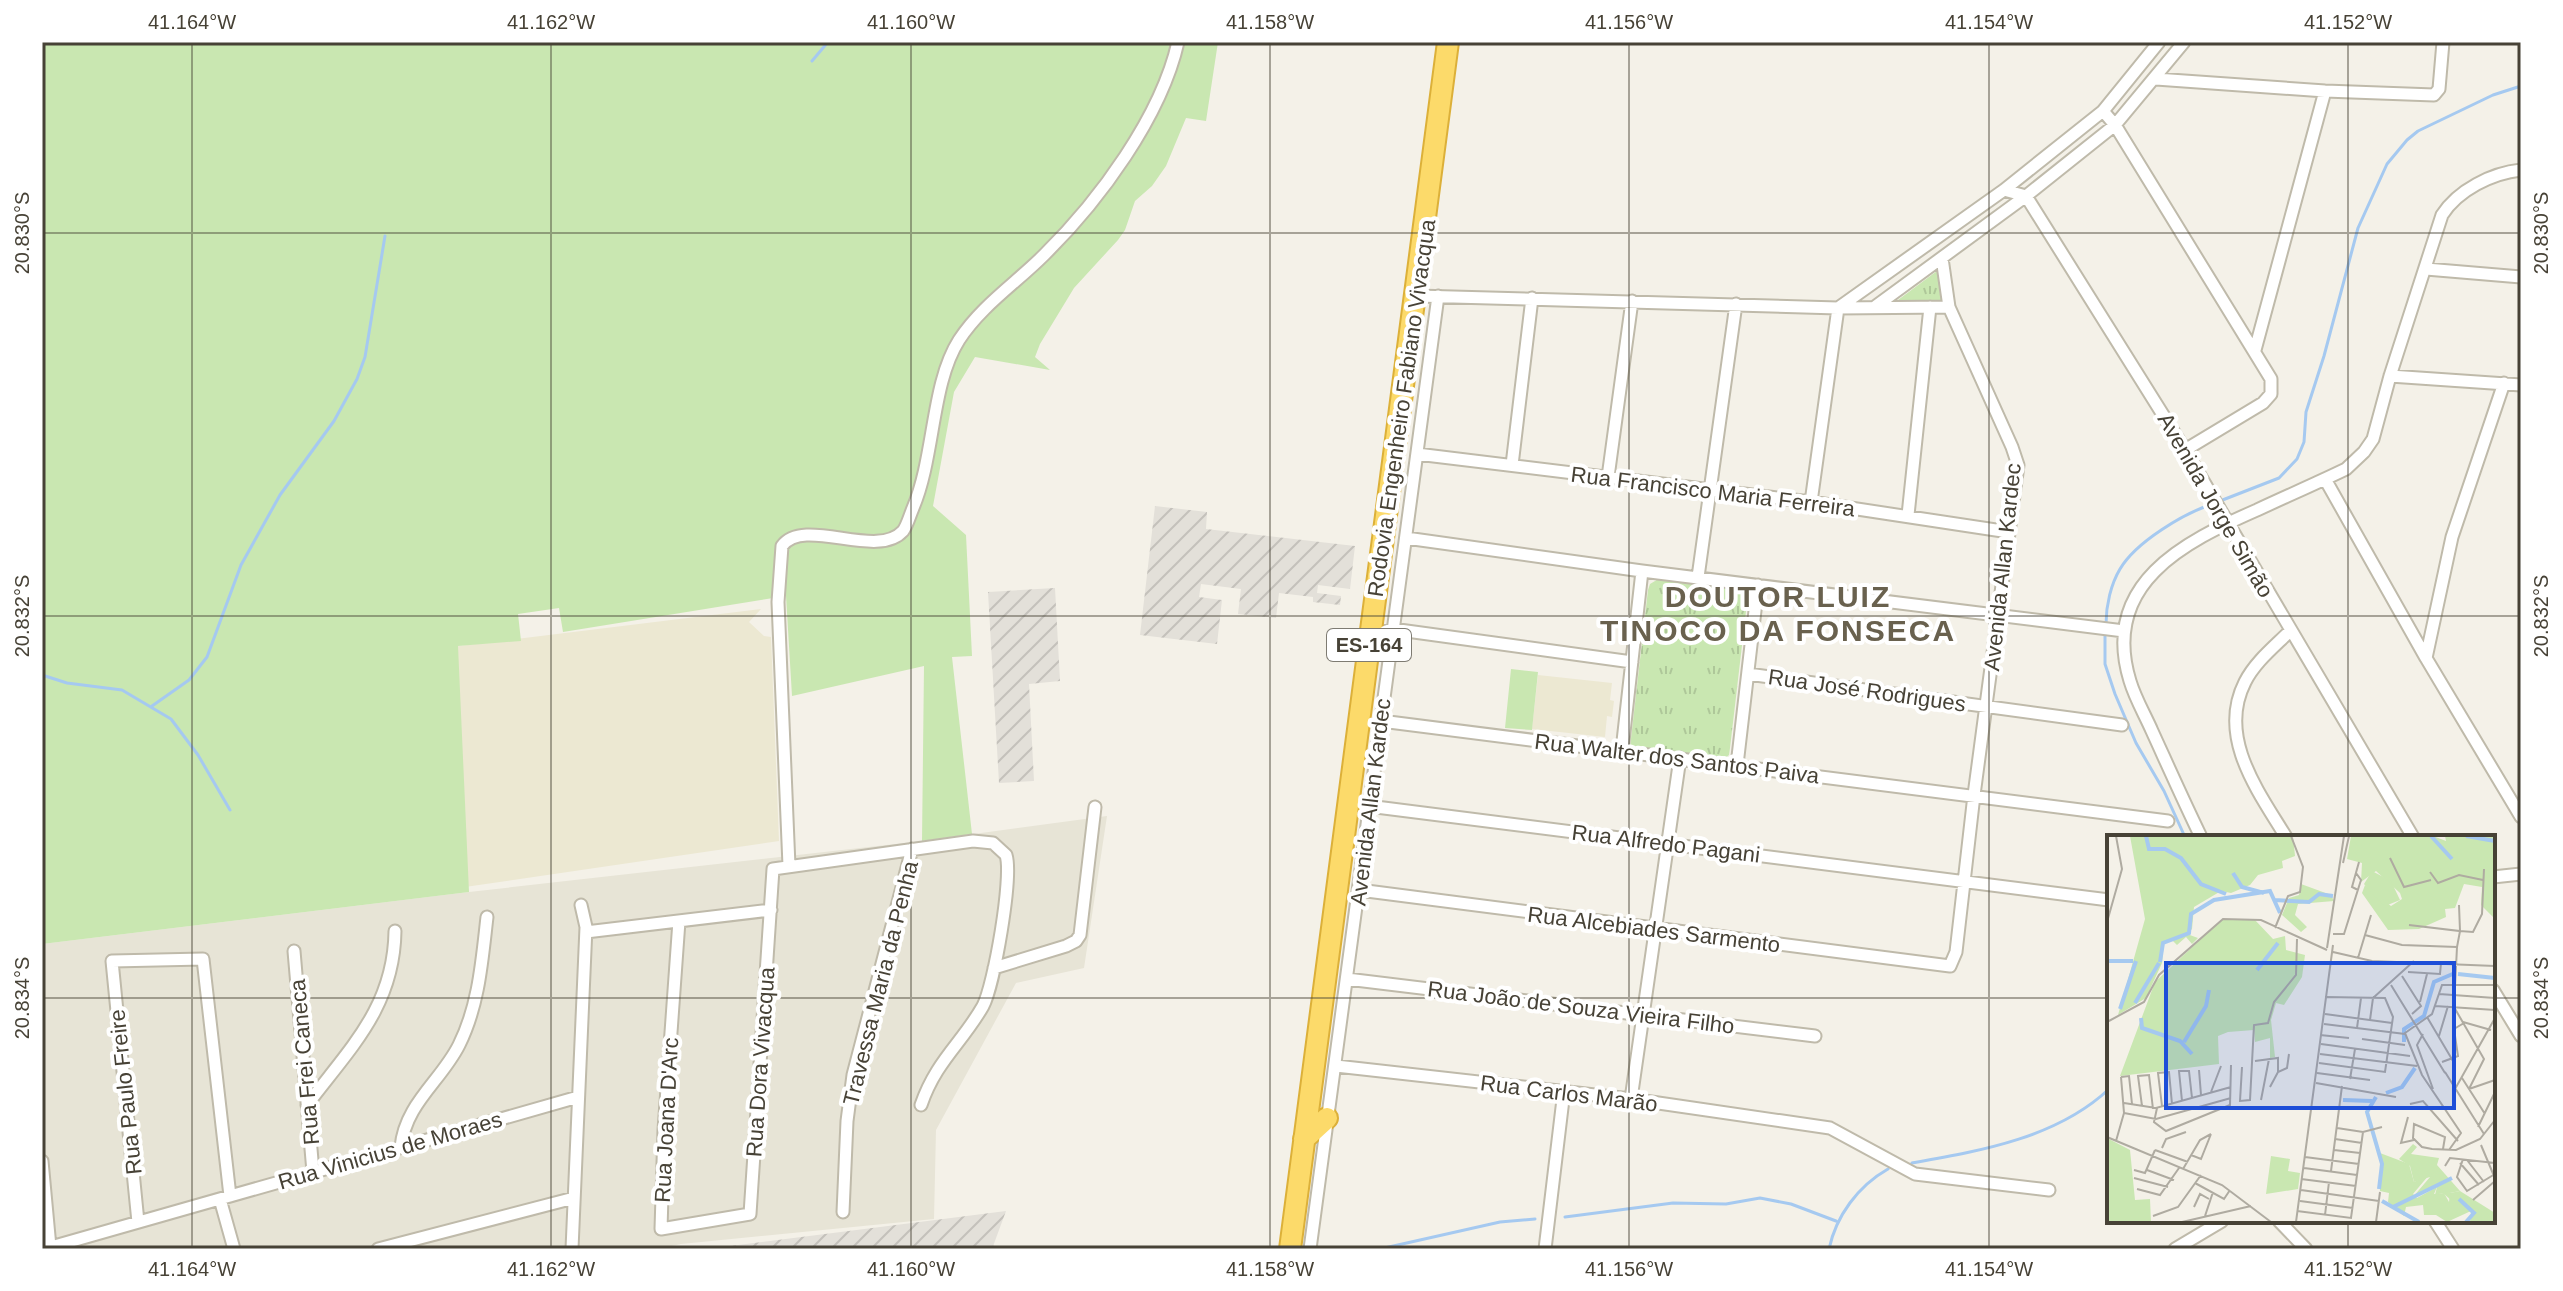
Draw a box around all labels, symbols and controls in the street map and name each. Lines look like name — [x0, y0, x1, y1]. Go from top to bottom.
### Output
text: 41.164°W — [148, 11, 236, 33]
text: 41.162°W — [507, 11, 595, 33]
text: 41.160°W — [867, 11, 955, 33]
text: 41.158°W — [1226, 11, 1314, 33]
text: 41.156°W — [1585, 11, 1673, 33]
text: 41.154°W — [1945, 11, 2033, 33]
text: 41.152°W — [2304, 11, 2392, 33]
text: 20.830°S — [11, 192, 33, 274]
text: 20.830°S — [2530, 192, 2552, 274]
street label: Rodovia Engenheiro Fabiano Vivacqua — [1363, 217, 1441, 599]
street label: Avenida Jorge Simão — [2153, 409, 2279, 602]
street label: Rua Francisco Maria Ferreira — [1569, 462, 1857, 521]
street label: Avenida Allan Kardec — [1979, 462, 2026, 672]
text: 20.832°S — [11, 575, 33, 657]
text: 20.832°S — [2530, 575, 2552, 657]
district label: DOUTOR LUIZ TINOCO DA FONSECA — [1600, 580, 1956, 647]
road number: ES-164 — [1327, 629, 1411, 661]
street label: Rua José Rodrigues — [1766, 664, 1967, 717]
street label: Avenida Allan Kardec — [1345, 697, 1396, 907]
street label: Rua Walter dos Santos Paiva — [1533, 729, 1821, 788]
street label: Rua Alfredo Pagani — [1570, 820, 1762, 867]
inset map — [2107, 835, 2495, 1223]
street label: Travessa Maria da Penha — [838, 858, 923, 1108]
street label: Rua Alcebiades Sarmento — [1526, 902, 1782, 957]
text: 20.834°S — [11, 957, 33, 1039]
text: 20.834°S — [2530, 957, 2552, 1039]
street label: Rua Dora Vivacqua — [741, 965, 780, 1158]
street label: Rua João de Souza Vieira Filho — [1426, 976, 1736, 1039]
street label: Rua Frei Caneca — [285, 977, 324, 1146]
street label: Rua Paulo Freire — [104, 1008, 147, 1176]
street label: Rua Joana D'Arc — [650, 1037, 683, 1203]
street label: Rua Carlos Marão — [1479, 1070, 1659, 1117]
street label: Rua Vinicius de Moraes — [275, 1106, 505, 1194]
text: 41.164°W — [148, 1258, 236, 1280]
text: 41.162°W — [507, 1258, 595, 1280]
text: 41.160°W — [867, 1258, 955, 1280]
text: 41.158°W — [1226, 1258, 1314, 1280]
text: 41.156°W — [1585, 1258, 1673, 1280]
text: 41.154°W — [1945, 1258, 2033, 1280]
text: 41.152°W — [2304, 1258, 2392, 1280]

